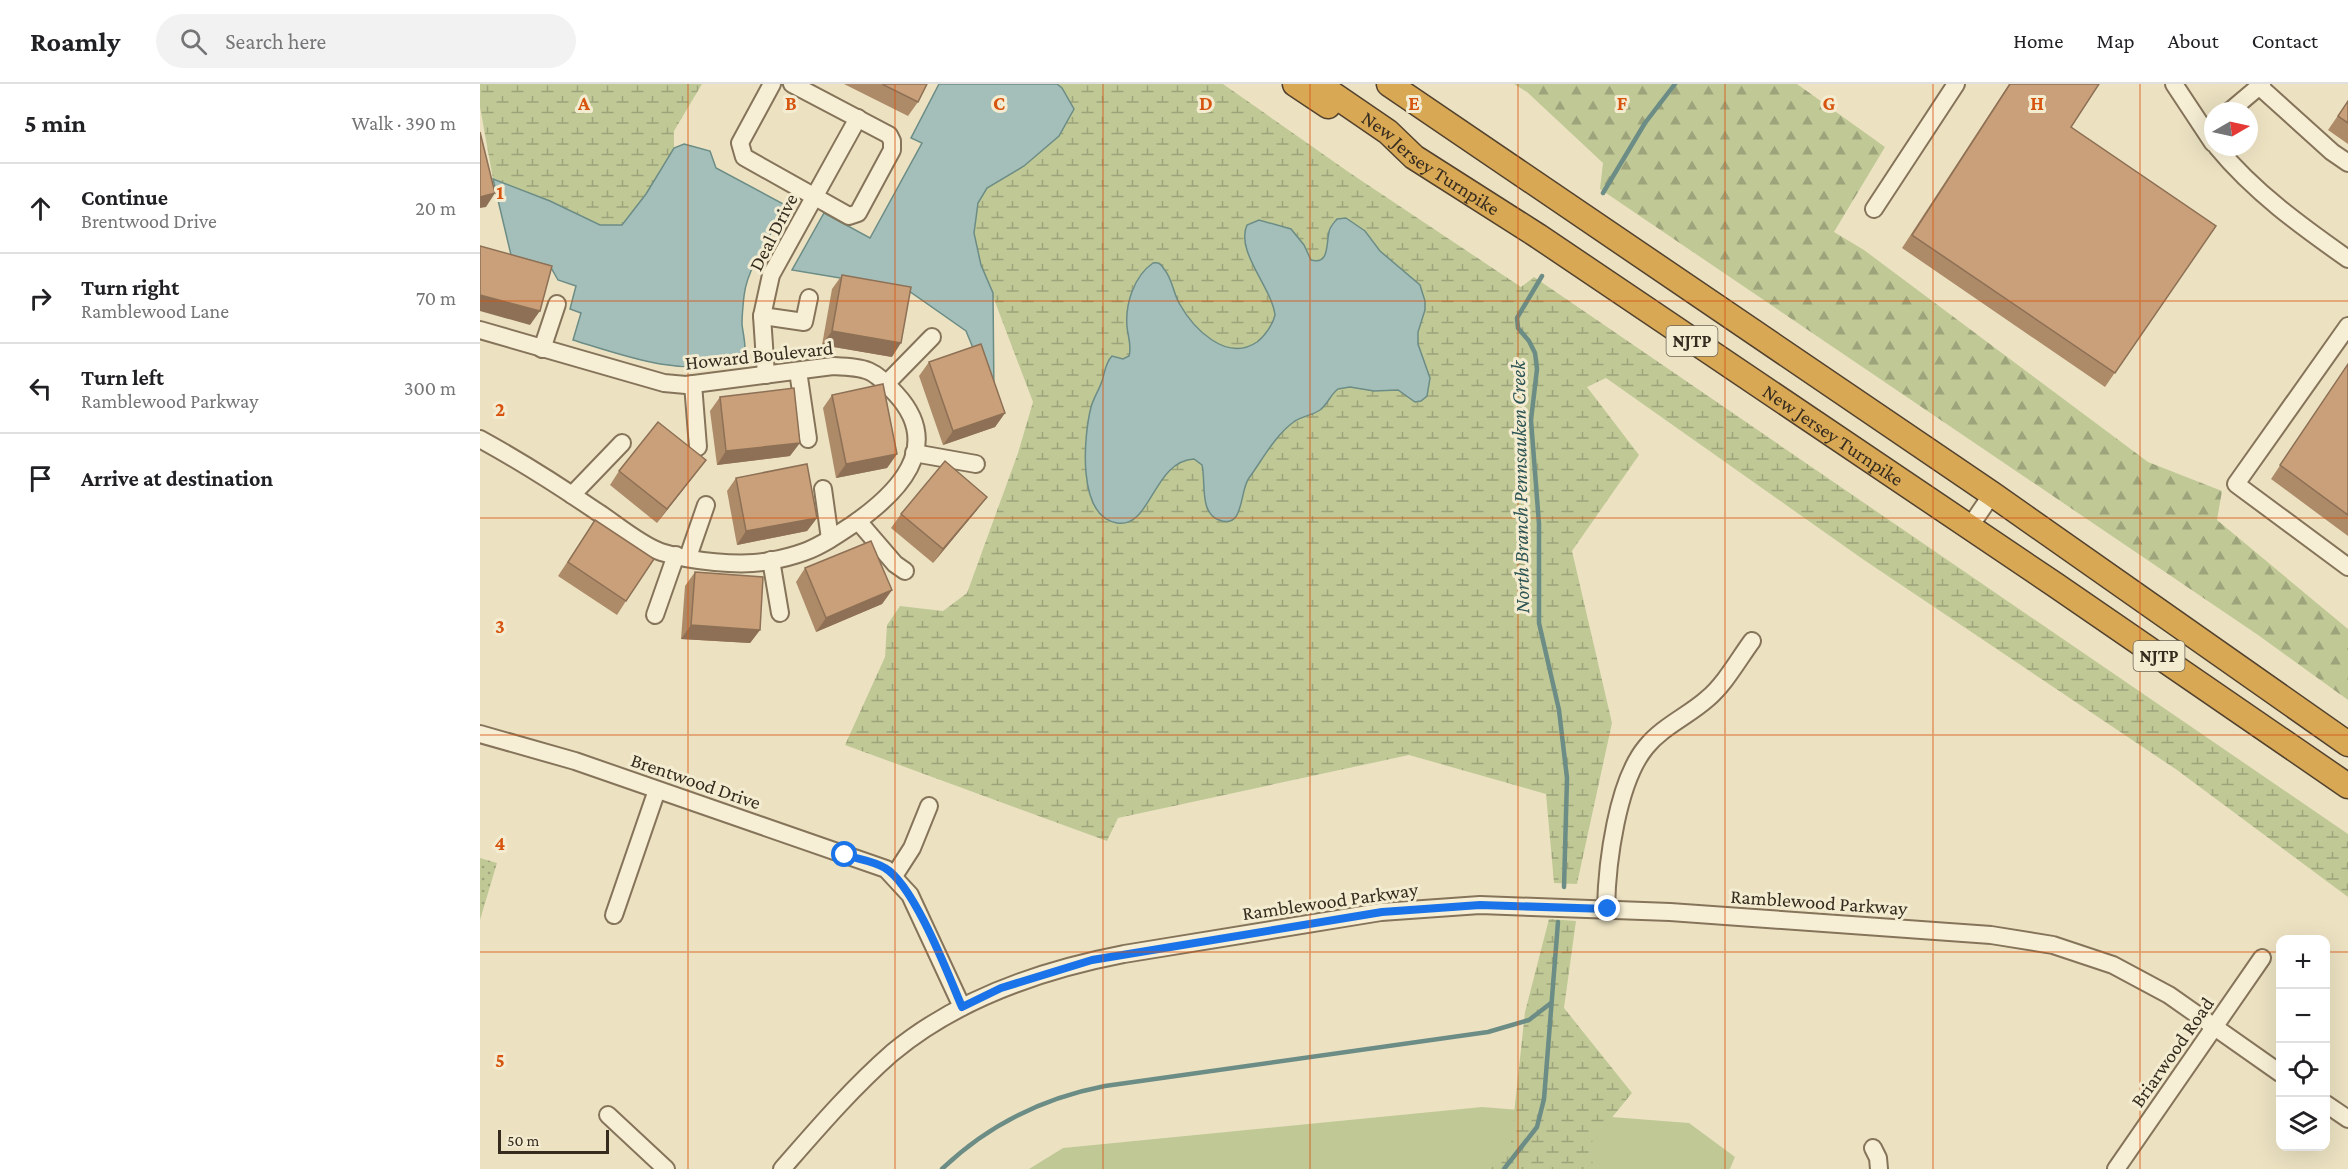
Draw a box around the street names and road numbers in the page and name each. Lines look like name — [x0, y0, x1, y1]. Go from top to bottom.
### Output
street label: New Jersey Turnpike — [1358, 106, 1504, 220]
street label: Deal Drive — [744, 189, 802, 274]
road number: NJTP — [1666, 326, 1718, 356]
street label: Howard Boulevard — [684, 336, 835, 374]
street label: New Jersey Turnpike — [1759, 380, 1908, 490]
road number: NJTP — [2134, 641, 2184, 671]
street label: Brentwood Drive — [628, 748, 764, 814]
street label: Ramblewood Parkway — [1241, 878, 1420, 925]
street label: Ramblewood Parkway — [1730, 885, 1909, 920]
street label: Briarwood Road — [2126, 993, 2218, 1111]

